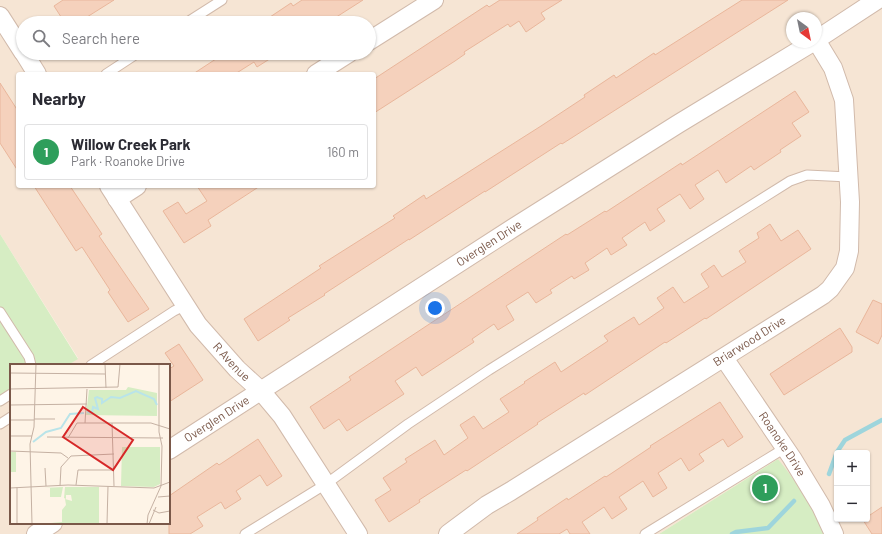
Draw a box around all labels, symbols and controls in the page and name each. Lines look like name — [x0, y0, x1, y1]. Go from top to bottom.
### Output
north arrow — [786, 12, 822, 48]
search box — [16, 16, 376, 60]
icon: search — [30, 27, 52, 49]
text: Search here — [62, 29, 140, 47]
text: Nearby — [32, 88, 86, 108]
text: Willow Creek Park — [71, 135, 191, 153]
text: 1 — [44, 144, 48, 160]
text: 160 m — [327, 144, 359, 160]
text: Park · Roanoke Drive — [71, 153, 185, 169]
street label: Overglen Drive — [453, 216, 524, 269]
your location — [425, 298, 445, 318]
street label: Briarwood Drive — [710, 312, 788, 368]
street label: R Avenue — [211, 339, 254, 384]
inset map — [10, 364, 170, 524]
street label: Overglen Drive — [181, 392, 252, 444]
street label: Roanoke Drive — [757, 409, 809, 478]
map controls — [834, 450, 870, 522]
button: + — [834, 450, 870, 486]
pin: 1 — [752, 473, 778, 503]
button: − — [834, 486, 870, 522]

